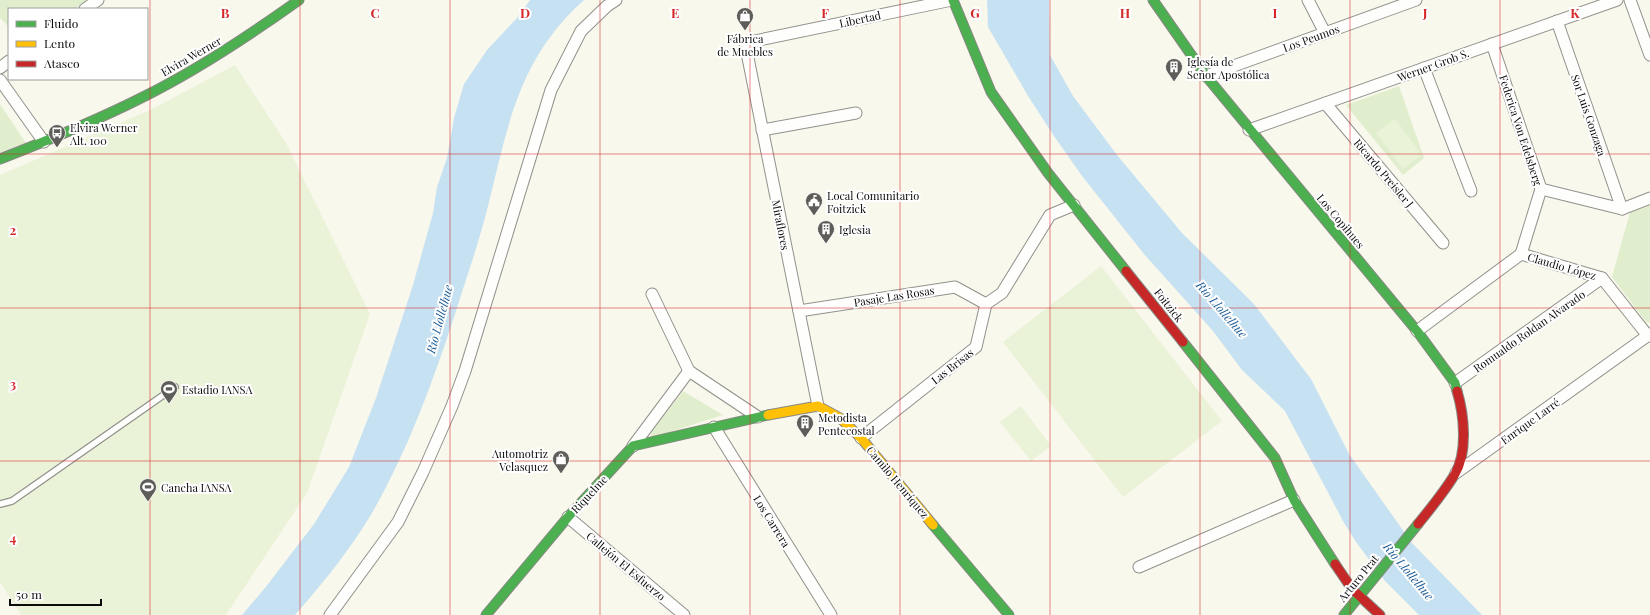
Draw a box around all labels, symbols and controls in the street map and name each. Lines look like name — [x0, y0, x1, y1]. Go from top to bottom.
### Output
text: B — [221, 4, 230, 21]
text: C — [370, 4, 380, 21]
text: D — [520, 4, 530, 21]
text: E — [671, 4, 679, 21]
text: F — [821, 4, 829, 21]
text: G — [970, 4, 980, 21]
text: H — [1120, 4, 1130, 21]
text: I — [1273, 4, 1278, 21]
text: J — [1422, 4, 1428, 21]
text: K — [1570, 4, 1580, 21]
shop icon: Fábrica de Muebles — [735, 6, 755, 31]
street label: Libertad — [838, 7, 883, 31]
legend — [8, 8, 148, 80]
text: Fluido — [44, 15, 79, 31]
street label: Los Peumos — [1281, 21, 1341, 55]
place label: Fábrica de Muebles — [717, 31, 773, 59]
street label: Elvira Werner — [158, 33, 224, 79]
text: Lento — [44, 35, 76, 51]
street label: Werner Grob S. — [1394, 45, 1471, 85]
place label: Iglesía de Señor Apostólica — [1187, 54, 1270, 82]
text: Atasco — [43, 55, 80, 71]
building icon: Iglesía de Señor Apostólica — [1164, 57, 1184, 82]
street label: Sor Luis Gonzaga — [1568, 72, 1610, 158]
street label: Federica Von Edelsberg — [1496, 73, 1546, 187]
place label: Elvira Werner Alt. 100 — [69, 120, 138, 148]
bus stop icon: Elvira Werner Alt. 100 — [47, 123, 67, 148]
street label: Ricardo Preisler J — [1351, 135, 1417, 211]
place label: Local Comunitario Foitzick — [827, 188, 919, 216]
public building icon: Local Comunitario Foitzick — [804, 191, 824, 216]
street label: Los Copihues — [1314, 191, 1368, 251]
street label: Miraflores — [769, 198, 793, 252]
building icon: Iglesia — [816, 219, 836, 244]
text: 2 — [10, 221, 17, 238]
place label: Iglesia — [839, 222, 871, 237]
street label: Claudio López — [1526, 249, 1598, 283]
water label: Río Llollelhue — [1192, 277, 1251, 341]
street label: Pasaje Las Rosas — [853, 282, 936, 310]
water label: Río Llollelhue — [422, 283, 456, 356]
street label: Foitzick — [1151, 285, 1187, 325]
street label: Romualdo Roldan Alvarado — [1470, 287, 1588, 375]
street label: Las Brisas — [928, 345, 976, 387]
text: 3 — [10, 375, 16, 392]
sports icon: Estadio IANSA — [159, 379, 179, 404]
place label: Estadio IANSA — [182, 382, 252, 397]
street label: Enrique Larré — [1498, 394, 1563, 447]
place label: Metodista Pentecostal — [818, 410, 875, 438]
building icon: Metodista Pentecostal — [795, 413, 815, 438]
street label: Camilo Henríquez — [863, 443, 933, 521]
place label: Automotriz Velasquez — [491, 446, 548, 474]
shop icon: Automotriz Velasquez — [551, 449, 571, 474]
street label: Riquelme — [567, 471, 611, 516]
sports icon: Cancha IANSA — [138, 477, 158, 502]
place label: Cancha IANSA — [161, 480, 232, 495]
street label: Los Carrera — [750, 492, 794, 550]
street label: Callejón El Esfuerzo — [583, 528, 669, 604]
text: 4 — [10, 529, 17, 546]
water label: Río Llollelhue — [1380, 538, 1438, 603]
street label: Arturo Prat — [1334, 551, 1382, 605]
scale bar — [10, 581, 101, 607]
text: 50 m — [16, 586, 42, 602]

